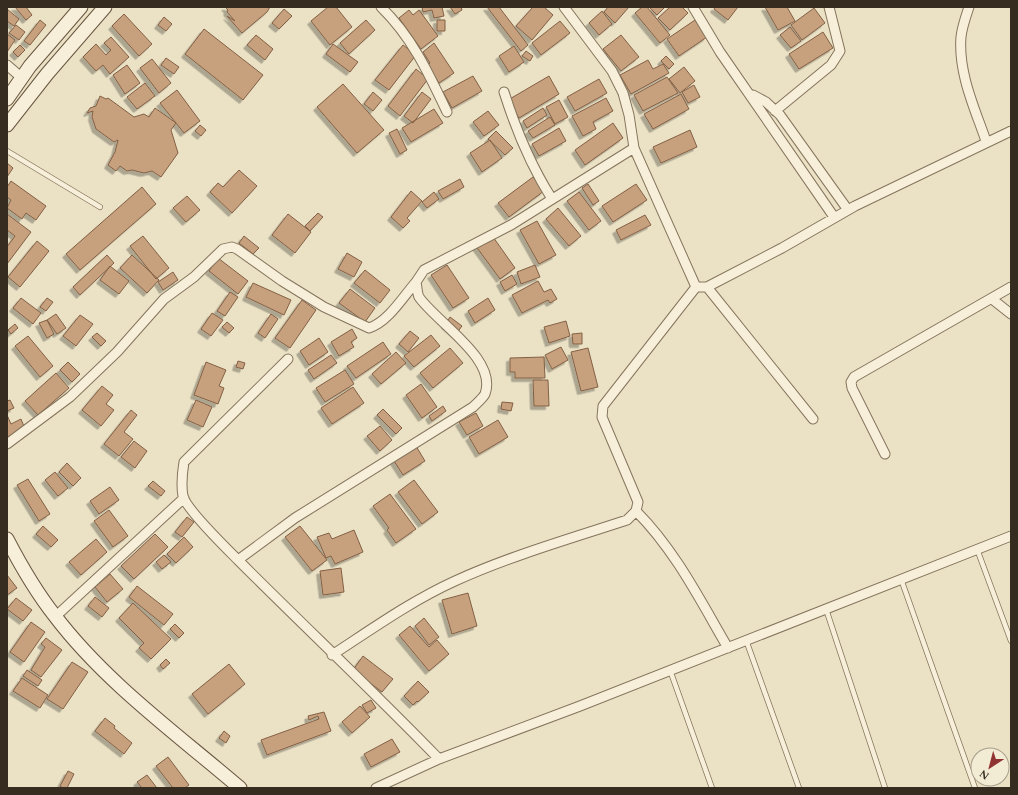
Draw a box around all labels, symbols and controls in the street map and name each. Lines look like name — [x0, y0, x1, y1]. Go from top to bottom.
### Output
north arrow — [970, 747, 1010, 787]
text: N — [976, 765, 993, 784]

